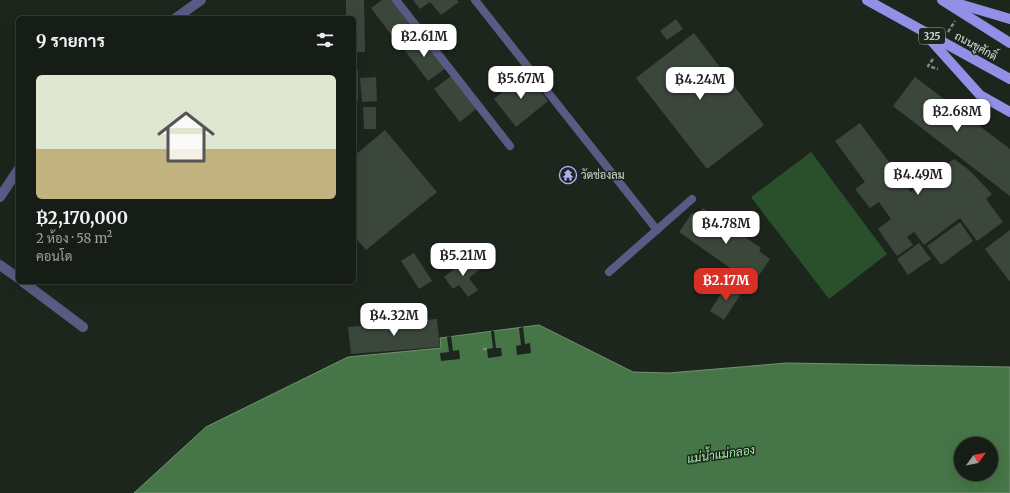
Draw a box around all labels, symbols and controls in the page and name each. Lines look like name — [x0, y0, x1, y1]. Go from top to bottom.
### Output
pin: ฿2.61M — [391, 24, 457, 58]
street label: ถนนชูศักดิ์ — [952, 25, 1002, 64]
text: ฿2.61M — [401, 28, 447, 45]
road number: 325 — [919, 28, 945, 44]
icon: filters — [314, 29, 336, 51]
text: 9 รายการ — [36, 30, 105, 52]
pin: ฿5.67M — [488, 66, 554, 100]
pin: ฿4.24M — [667, 67, 733, 101]
text: ฿5.67M — [497, 70, 545, 87]
text: ฿4.24M — [675, 71, 725, 88]
pin: ฿2.68M — [924, 99, 990, 133]
icon: home — [150, 101, 222, 173]
text: ฿2.68M — [932, 103, 982, 120]
pin: ฿4.49M — [885, 162, 951, 196]
temple icon: วัดช่องลม — [558, 165, 578, 185]
text: ฿4.49M — [893, 166, 943, 183]
place label: วัดช่องลม — [581, 168, 624, 182]
text: ฿2,170,000 — [36, 207, 128, 229]
pin: ฿4.78M — [693, 211, 759, 245]
text: ฿4.78M — [702, 215, 750, 232]
text: 2 ห้อง · 58 m² — [36, 230, 112, 247]
pin: ฿5.21M — [430, 243, 496, 277]
text: ฿5.21M — [440, 247, 486, 264]
text: คอนโด — [36, 248, 72, 265]
pin: ฿2.17M — [693, 268, 759, 302]
text: ฿2.17M — [703, 272, 749, 289]
pin: ฿4.32M — [361, 303, 427, 337]
text: ฿4.32M — [369, 307, 419, 324]
north arrow — [954, 437, 998, 481]
map controls — [954, 437, 998, 481]
water label: แม่น้ำแม่กลอง — [686, 439, 756, 466]

